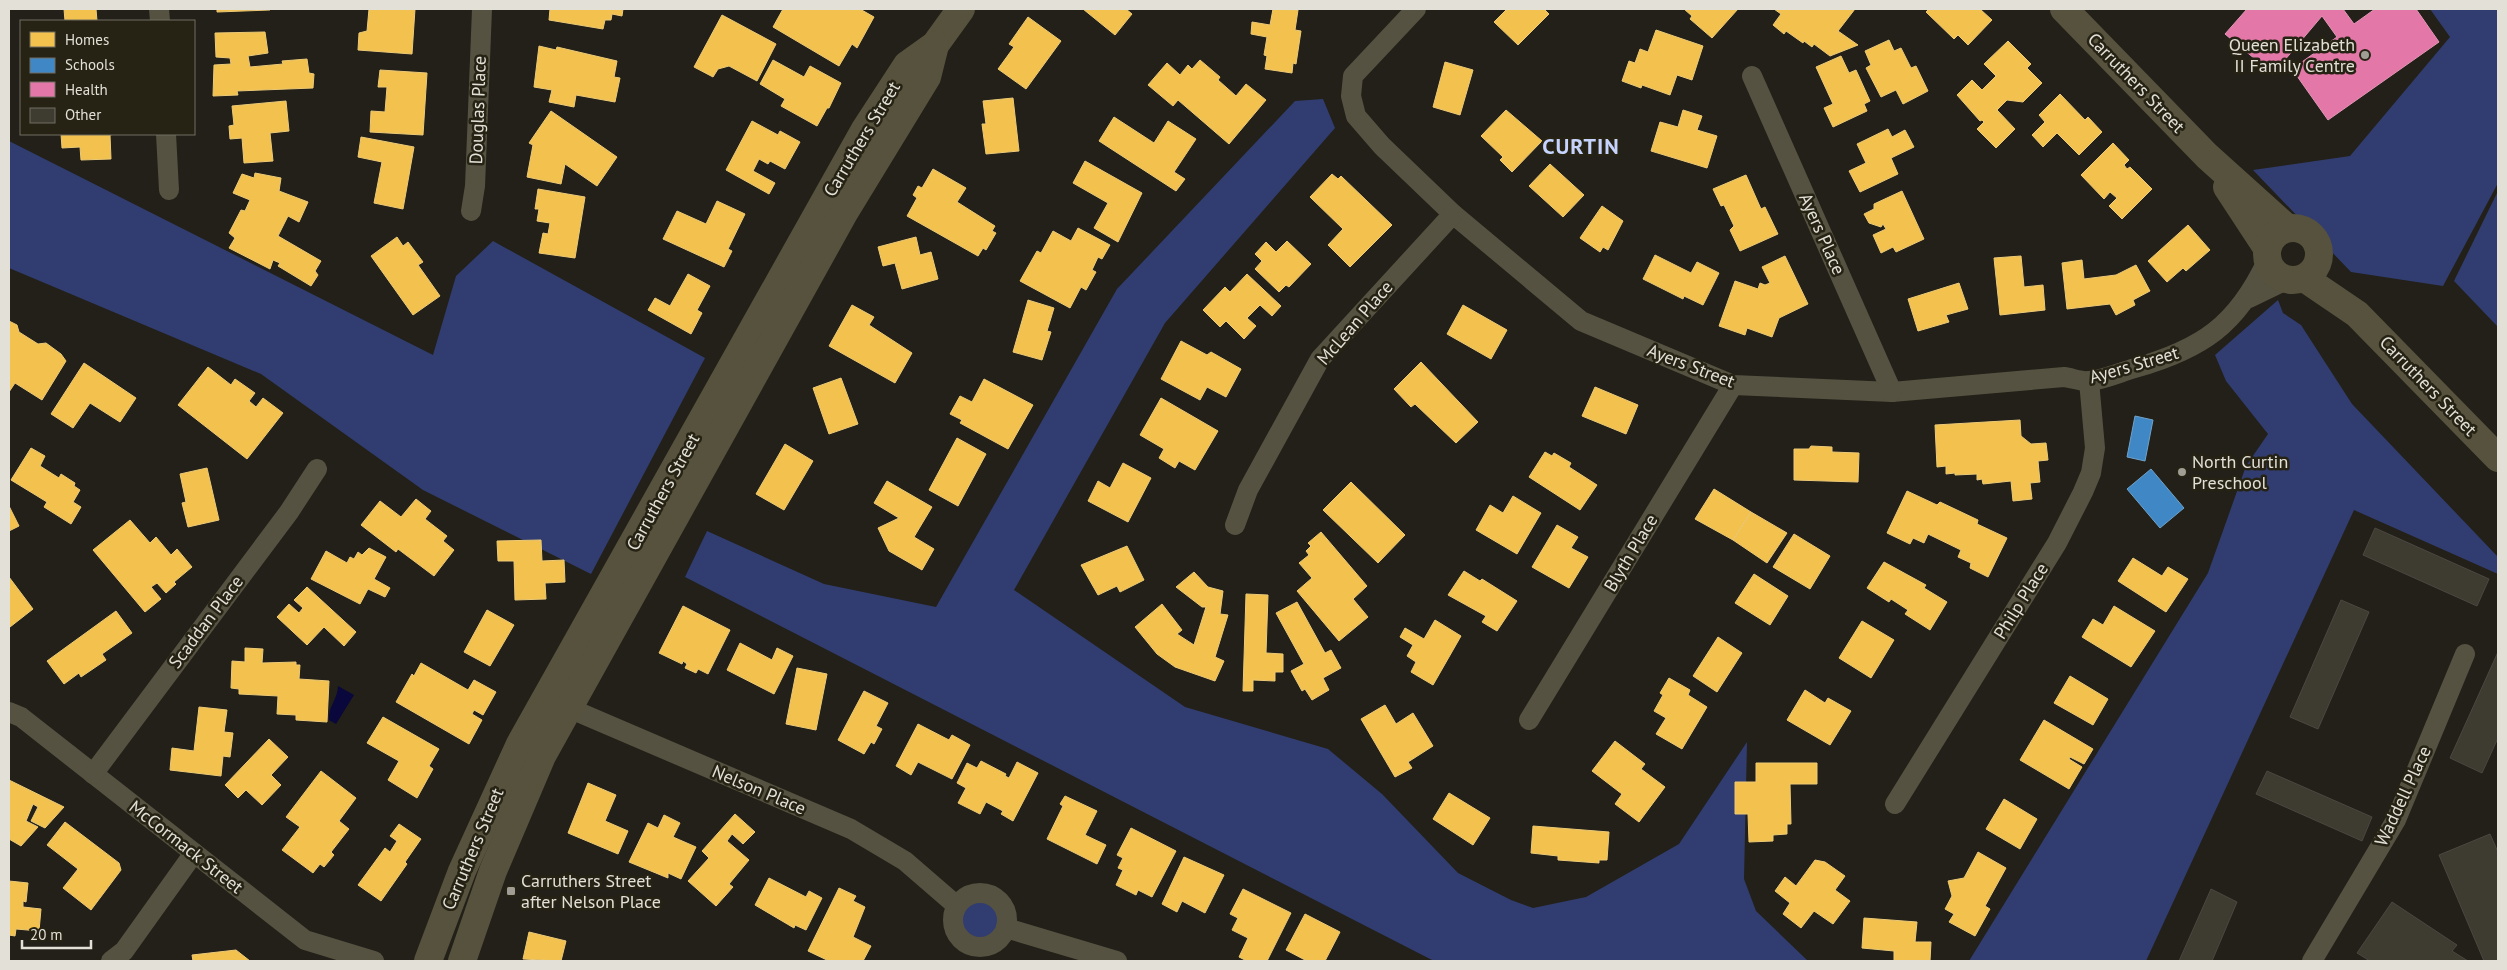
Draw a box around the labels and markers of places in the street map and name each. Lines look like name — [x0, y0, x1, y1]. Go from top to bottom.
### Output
place label: Queen Elizabeth II Family Centre — [2229, 33, 2355, 77]
marker: Queen Elizabeth II Family Centre — [2359, 49, 2371, 61]
place label: North Curtin Preschool — [2192, 450, 2288, 494]
marker: North Curtin Preschool — [2176, 466, 2188, 478]
place label: Carruthers Street after Nelson Place — [521, 869, 661, 913]
marker: Carruthers Street after Nelson Place — [505, 885, 517, 897]

